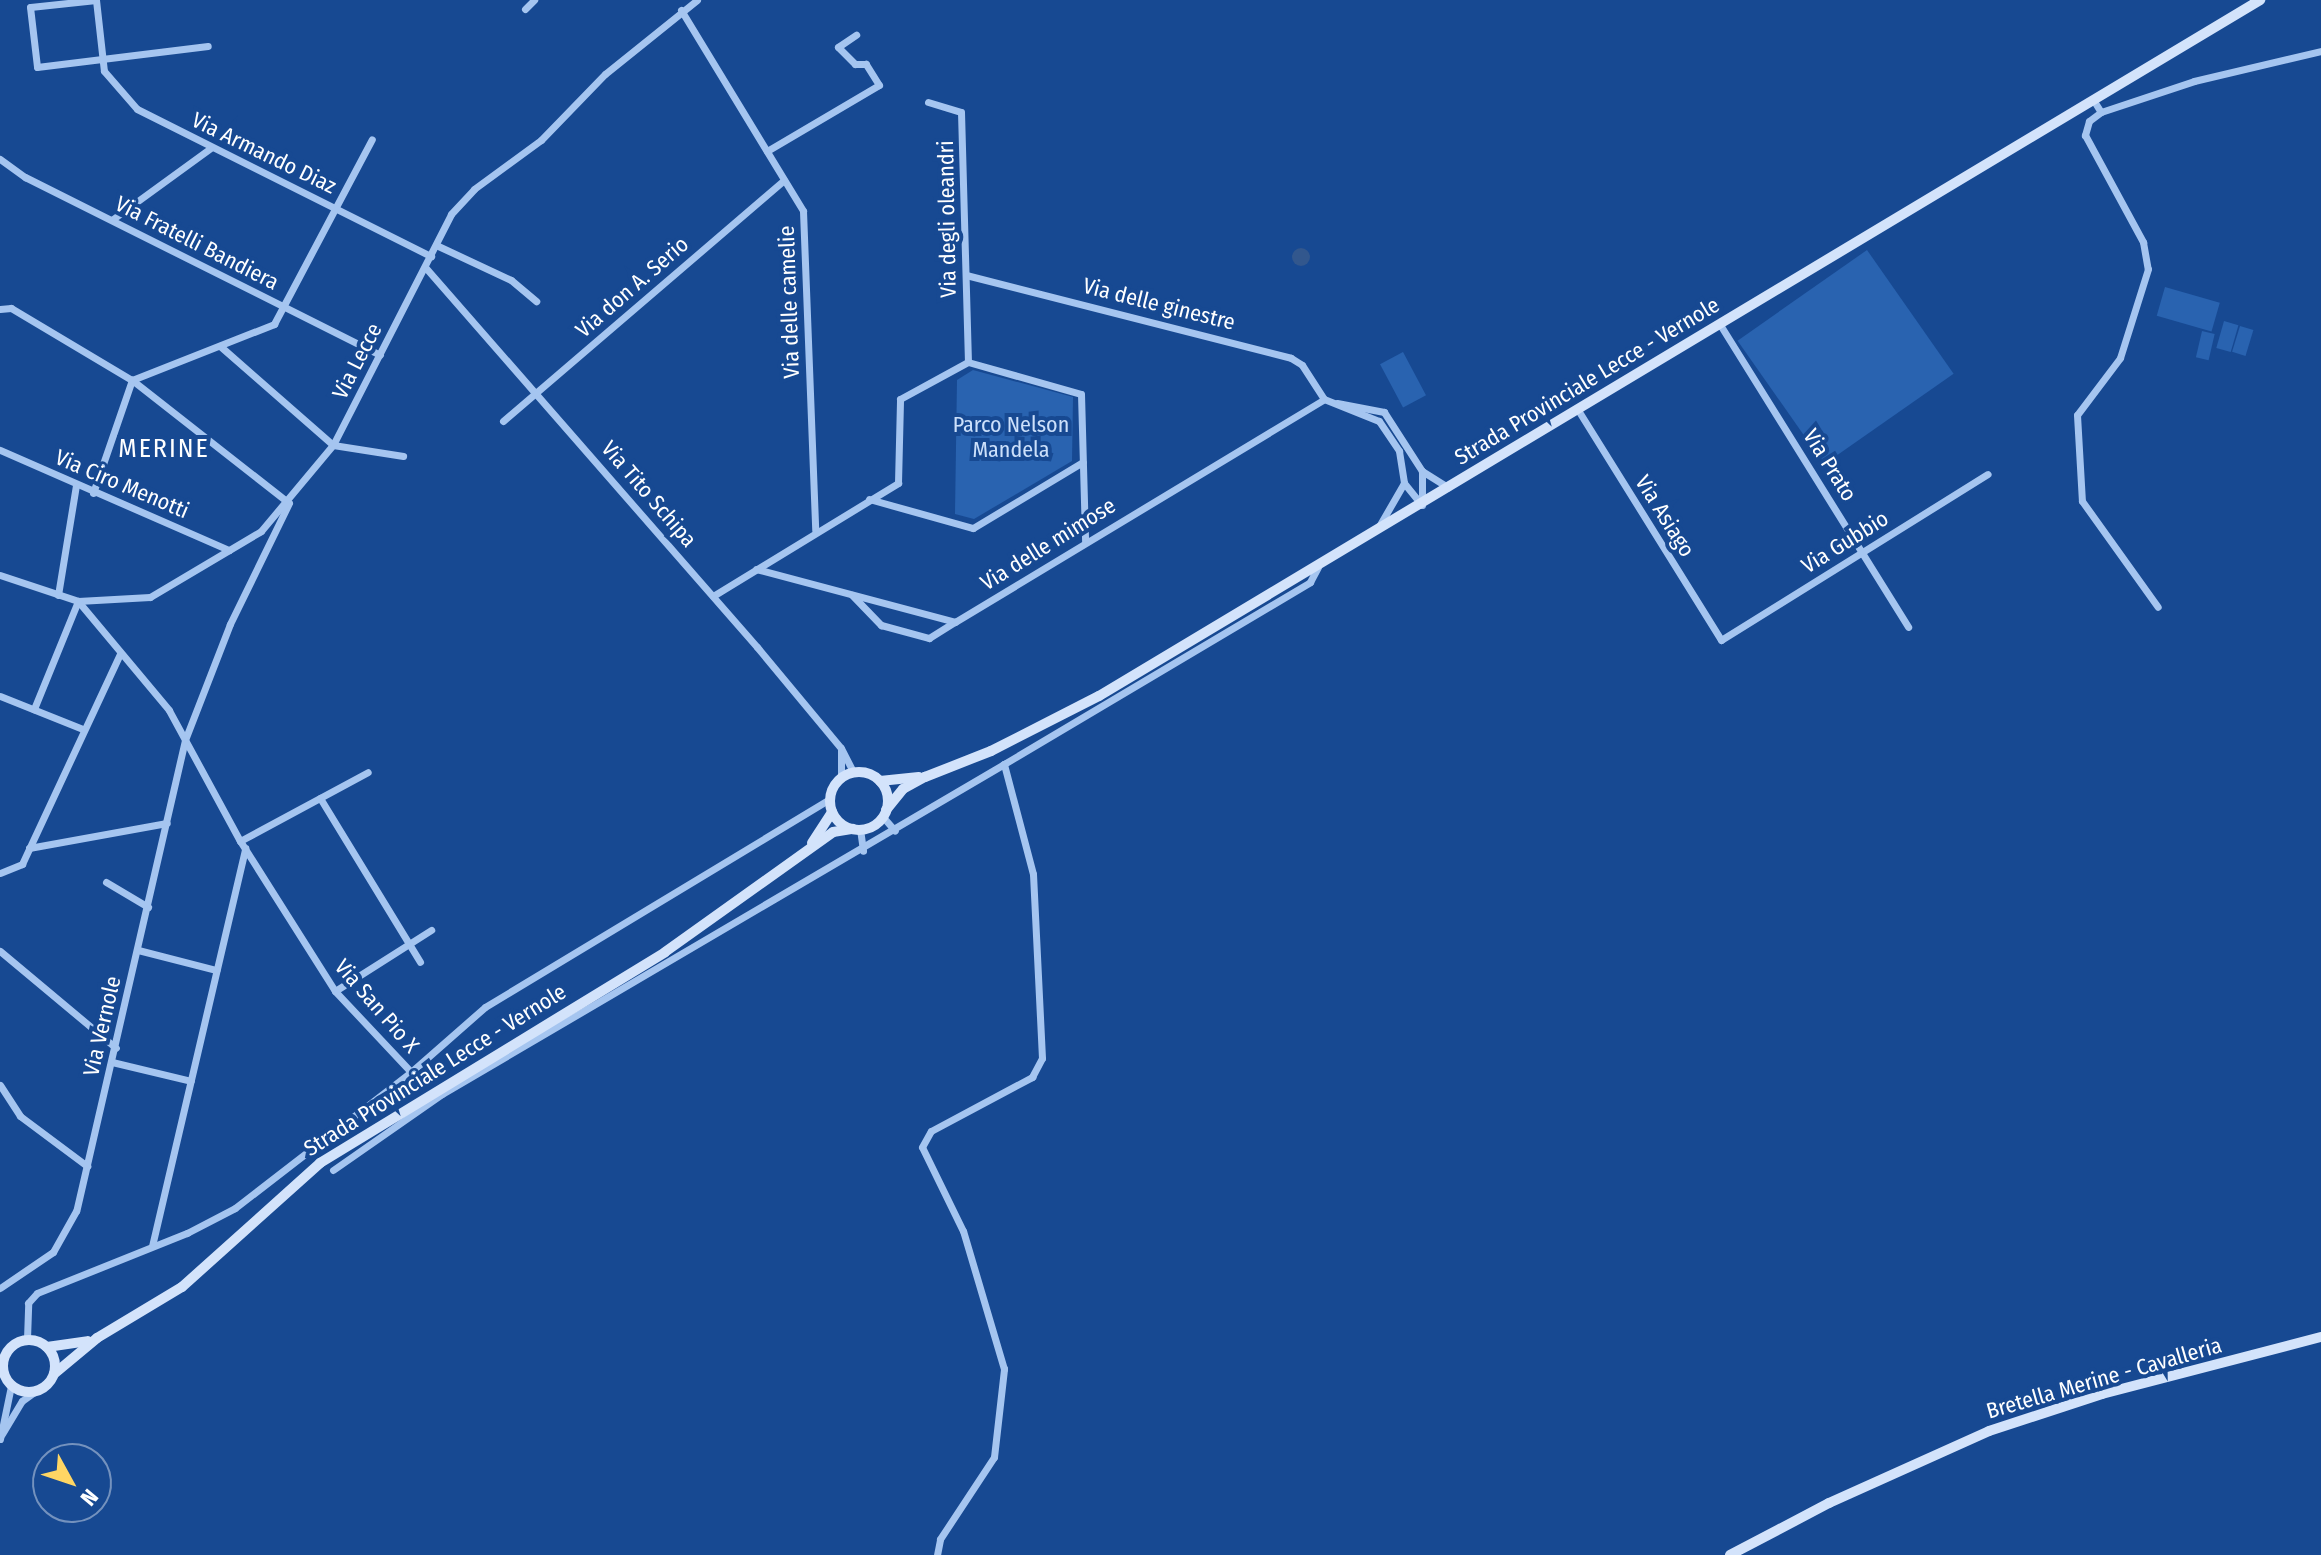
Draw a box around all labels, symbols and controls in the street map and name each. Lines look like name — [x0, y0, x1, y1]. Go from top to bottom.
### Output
street label: Via Armando Diaz — [187, 107, 341, 199]
street label: Via degli oleandri — [932, 140, 962, 298]
street label: Via Fratelli Bandiera — [111, 190, 283, 296]
street label: Via delle camelie — [773, 225, 805, 379]
street label: Via don A. Serio — [570, 231, 694, 343]
street label: Via delle ginestre — [1080, 272, 1238, 336]
street label: Strada Provinciale Lecce - Vernole — [1450, 291, 1724, 471]
street label: Via Lecce — [327, 319, 387, 403]
park label: Parco Nelson Mandela — [953, 411, 1069, 462]
street label: Via Prato — [1798, 424, 1862, 506]
district label: MERINE — [118, 433, 210, 465]
street label: Via Tito Schipa — [596, 436, 702, 552]
street label: Via Ciro Menotti — [51, 444, 193, 524]
street label: Via Asiago — [1630, 470, 1700, 562]
street label: Via delle mimose — [976, 492, 1120, 596]
street label: Via Gubbio — [1797, 505, 1893, 579]
street label: Via San Pio X — [329, 954, 425, 1058]
street label: Via Vernole — [78, 974, 126, 1078]
street label: Strada Provinciale Lecce - Vernole — [299, 978, 571, 1162]
street label: Bretella Merine - Cavalleria — [1983, 1332, 2225, 1424]
north arrow — [32, 1443, 112, 1523]
text: N — [75, 1484, 104, 1511]

